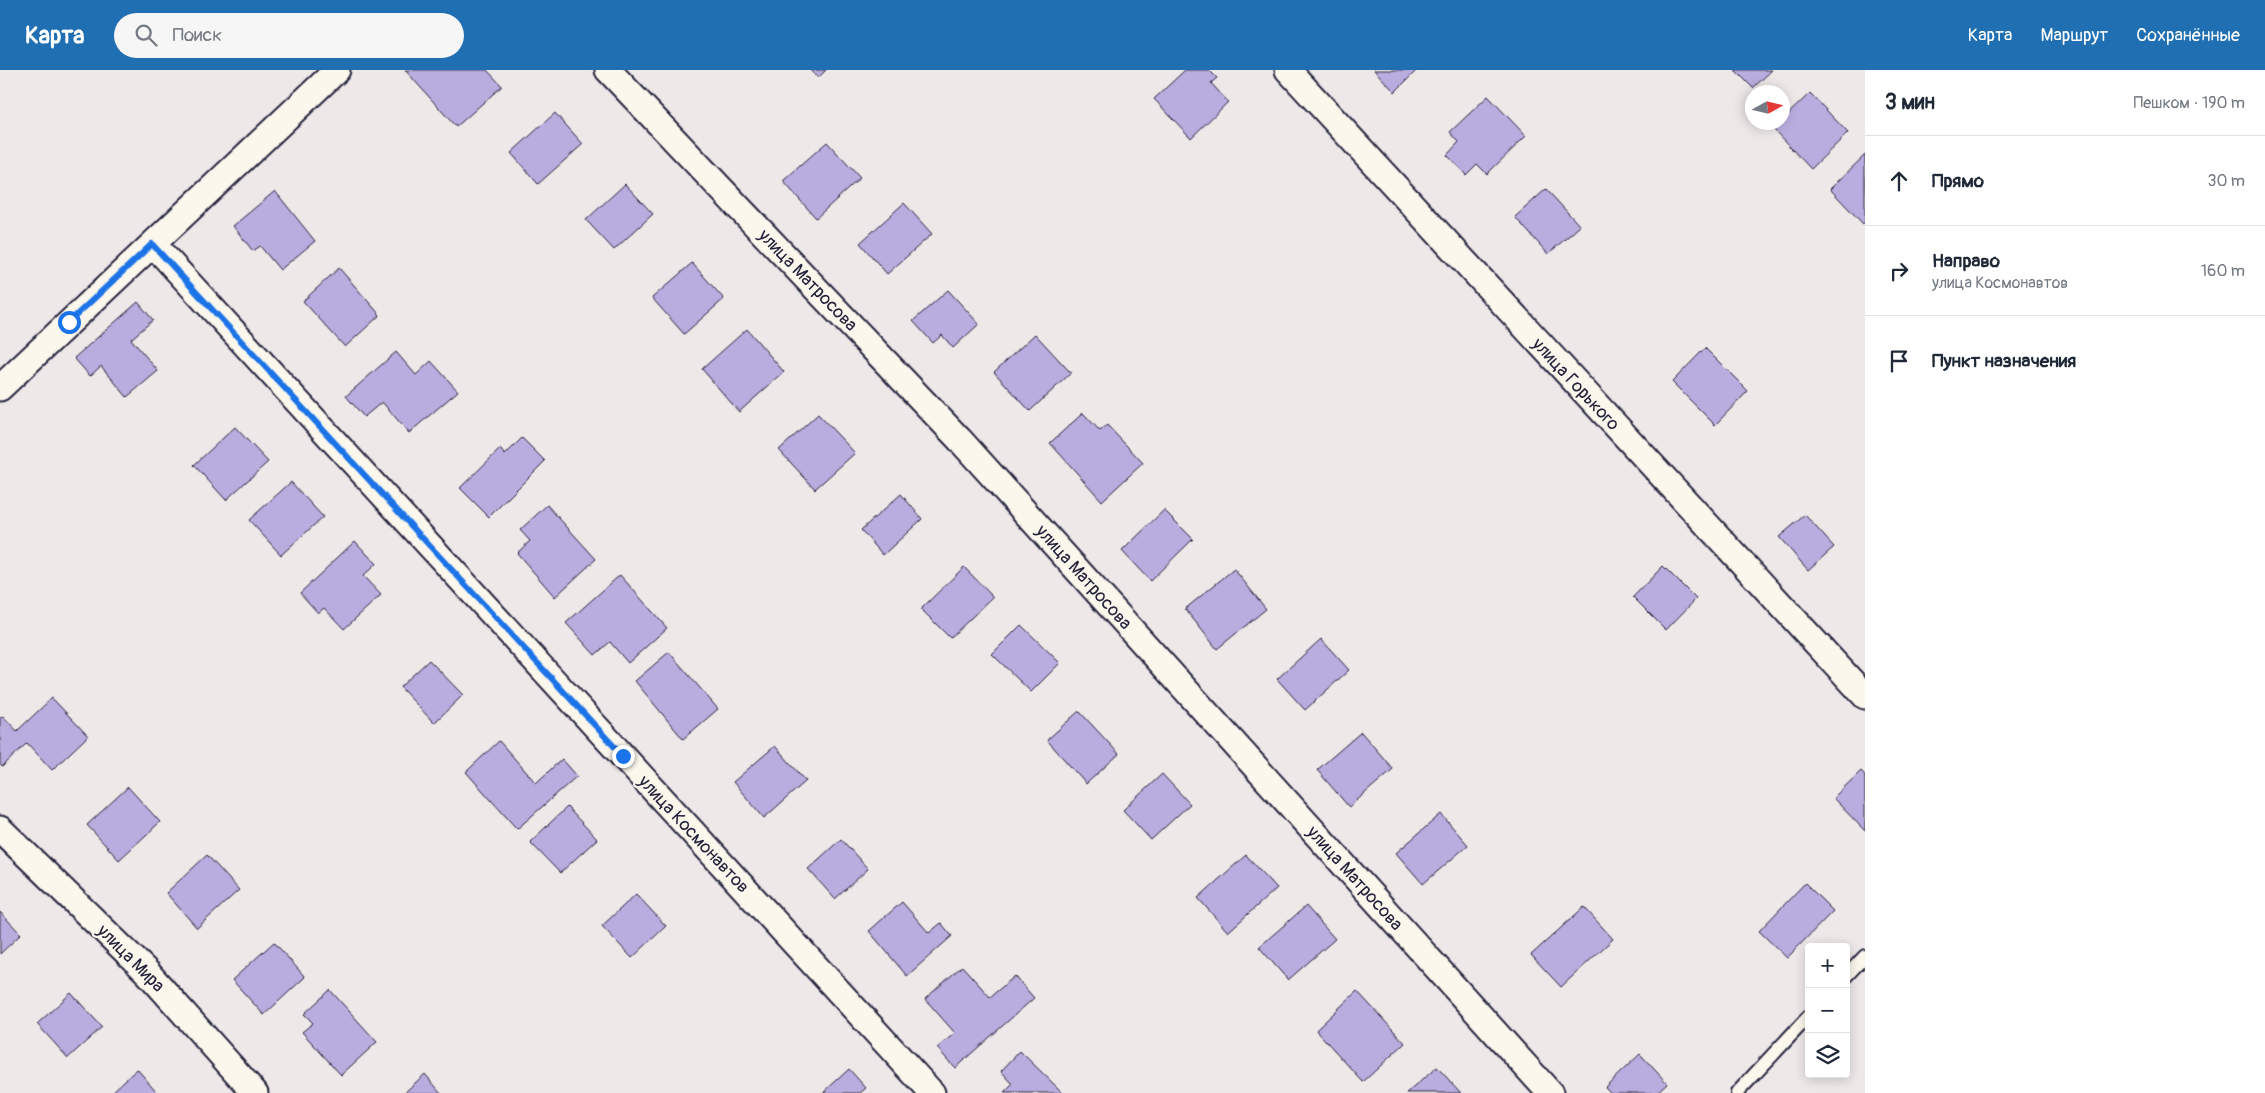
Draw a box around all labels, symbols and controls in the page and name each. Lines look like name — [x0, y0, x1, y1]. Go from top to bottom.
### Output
search box — [114, 13, 464, 58]
text: Карта — [25, 21, 84, 50]
icon: search — [132, 21, 160, 49]
text: Поиск — [172, 23, 222, 47]
text: Карта — [1968, 24, 2012, 47]
text: Маршрут — [2040, 24, 2108, 47]
text: Сохранённые — [2136, 24, 2240, 47]
north arrow — [1745, 85, 1790, 130]
text: 3 мин — [1885, 89, 1935, 116]
text: Пешком · 190 m — [2134, 93, 2245, 113]
icon: ahead — [1885, 167, 1913, 195]
text: Прямо — [1932, 169, 1984, 193]
text: 30 m — [2207, 171, 2245, 191]
street label: улица Матросова — [752, 224, 862, 336]
text: Направо — [1932, 249, 2000, 273]
icon: right — [1885, 257, 1913, 285]
text: 160 m — [2201, 261, 2245, 281]
text: улица Космонавтов — [1932, 273, 2068, 293]
route start — [58, 311, 81, 334]
street label: улица Горького — [1526, 332, 1625, 436]
icon: arrive — [1885, 347, 1913, 375]
text: Пункт назначения — [1932, 349, 2076, 373]
street label: улица Матросова — [1030, 519, 1137, 635]
route end — [612, 745, 635, 768]
street label: улица Космонавтов — [632, 770, 754, 898]
street label: улица Матросова — [1301, 820, 1408, 936]
street label: улица Мира — [91, 919, 169, 997]
map controls — [1805, 943, 1850, 1078]
button: + — [1805, 943, 1850, 988]
button: − — [1805, 988, 1850, 1033]
button: layers — [1805, 1033, 1850, 1078]

